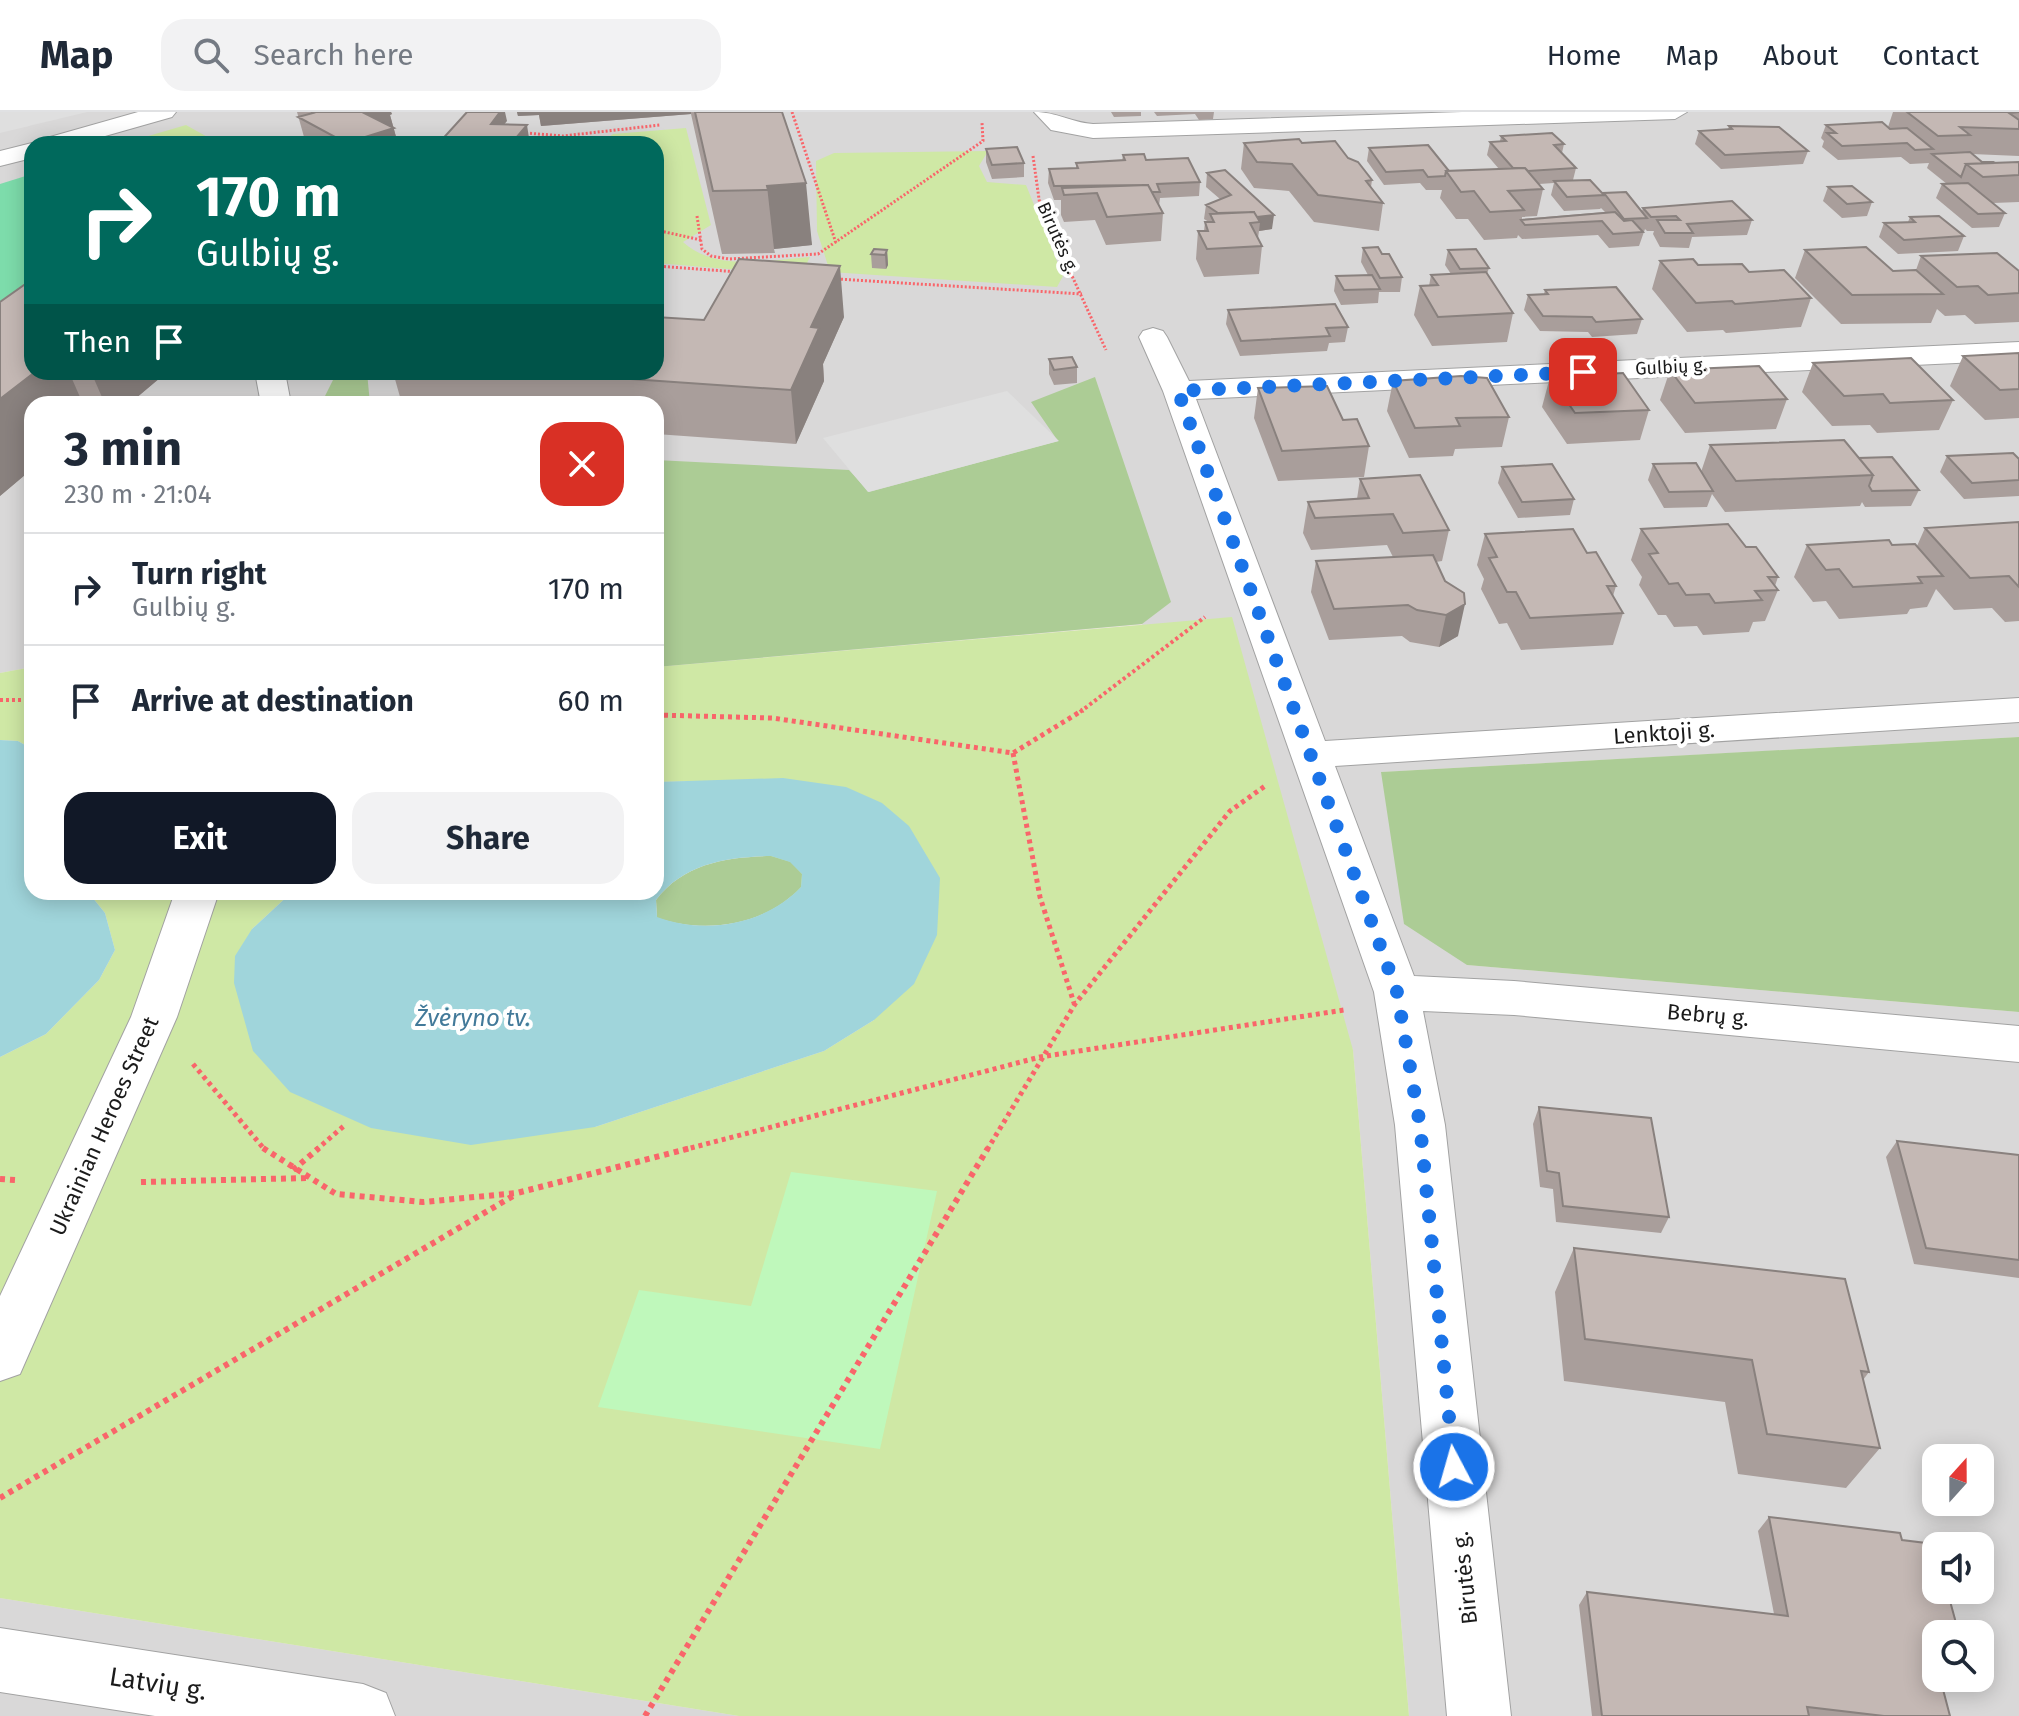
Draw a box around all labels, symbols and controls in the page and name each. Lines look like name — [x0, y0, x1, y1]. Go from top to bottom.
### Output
search box — [161, 19, 721, 91]
text: Map — [40, 32, 113, 78]
icon: search — [189, 33, 233, 77]
text: Search here — [253, 37, 414, 73]
text: Home — [1547, 39, 1621, 72]
text: Map — [1665, 39, 1719, 72]
text: About — [1763, 39, 1838, 72]
text: Contact — [1882, 39, 1979, 72]
text: 170 m — [196, 164, 341, 231]
icon: right — [64, 168, 168, 272]
street label: Birutės g. — [1032, 199, 1084, 277]
text: Gulbių g. — [196, 232, 340, 276]
icon: arrive — [147, 320, 191, 364]
text: Then — [64, 324, 131, 360]
pin — [1549, 338, 1617, 406]
icon: arrive — [1561, 350, 1605, 394]
street label: Gulbių g. — [1635, 354, 1707, 380]
text: 3 min — [64, 420, 182, 478]
button: close — [540, 422, 624, 506]
text: 230 m · 21:04 — [64, 479, 211, 510]
text: Turn right — [132, 556, 267, 592]
icon: right — [64, 567, 108, 611]
text: 170 m — [548, 571, 624, 607]
text: Gulbių g. — [132, 592, 236, 623]
icon: arrive — [64, 679, 108, 723]
text: Arrive at destination — [132, 683, 414, 719]
text: 60 m — [558, 683, 624, 719]
street label: Lenktoji g. — [1612, 716, 1716, 750]
button: Exit — [64, 792, 336, 884]
button: Share — [352, 792, 624, 884]
street label: Bebrų g. — [1666, 998, 1750, 1032]
water label: Žvėryno tv. — [414, 1004, 531, 1032]
street label: Ukrainian Heroes Street — [43, 1012, 165, 1240]
position arrow — [1412, 1425, 1496, 1509]
north arrow — [1922, 1444, 1994, 1516]
map controls — [1922, 1444, 1994, 1692]
street label: Birutės g. — [1447, 1530, 1483, 1626]
button: sound — [1922, 1532, 1994, 1604]
button: search — [1922, 1620, 1994, 1692]
street label: Latvių g. — [107, 1661, 209, 1707]

